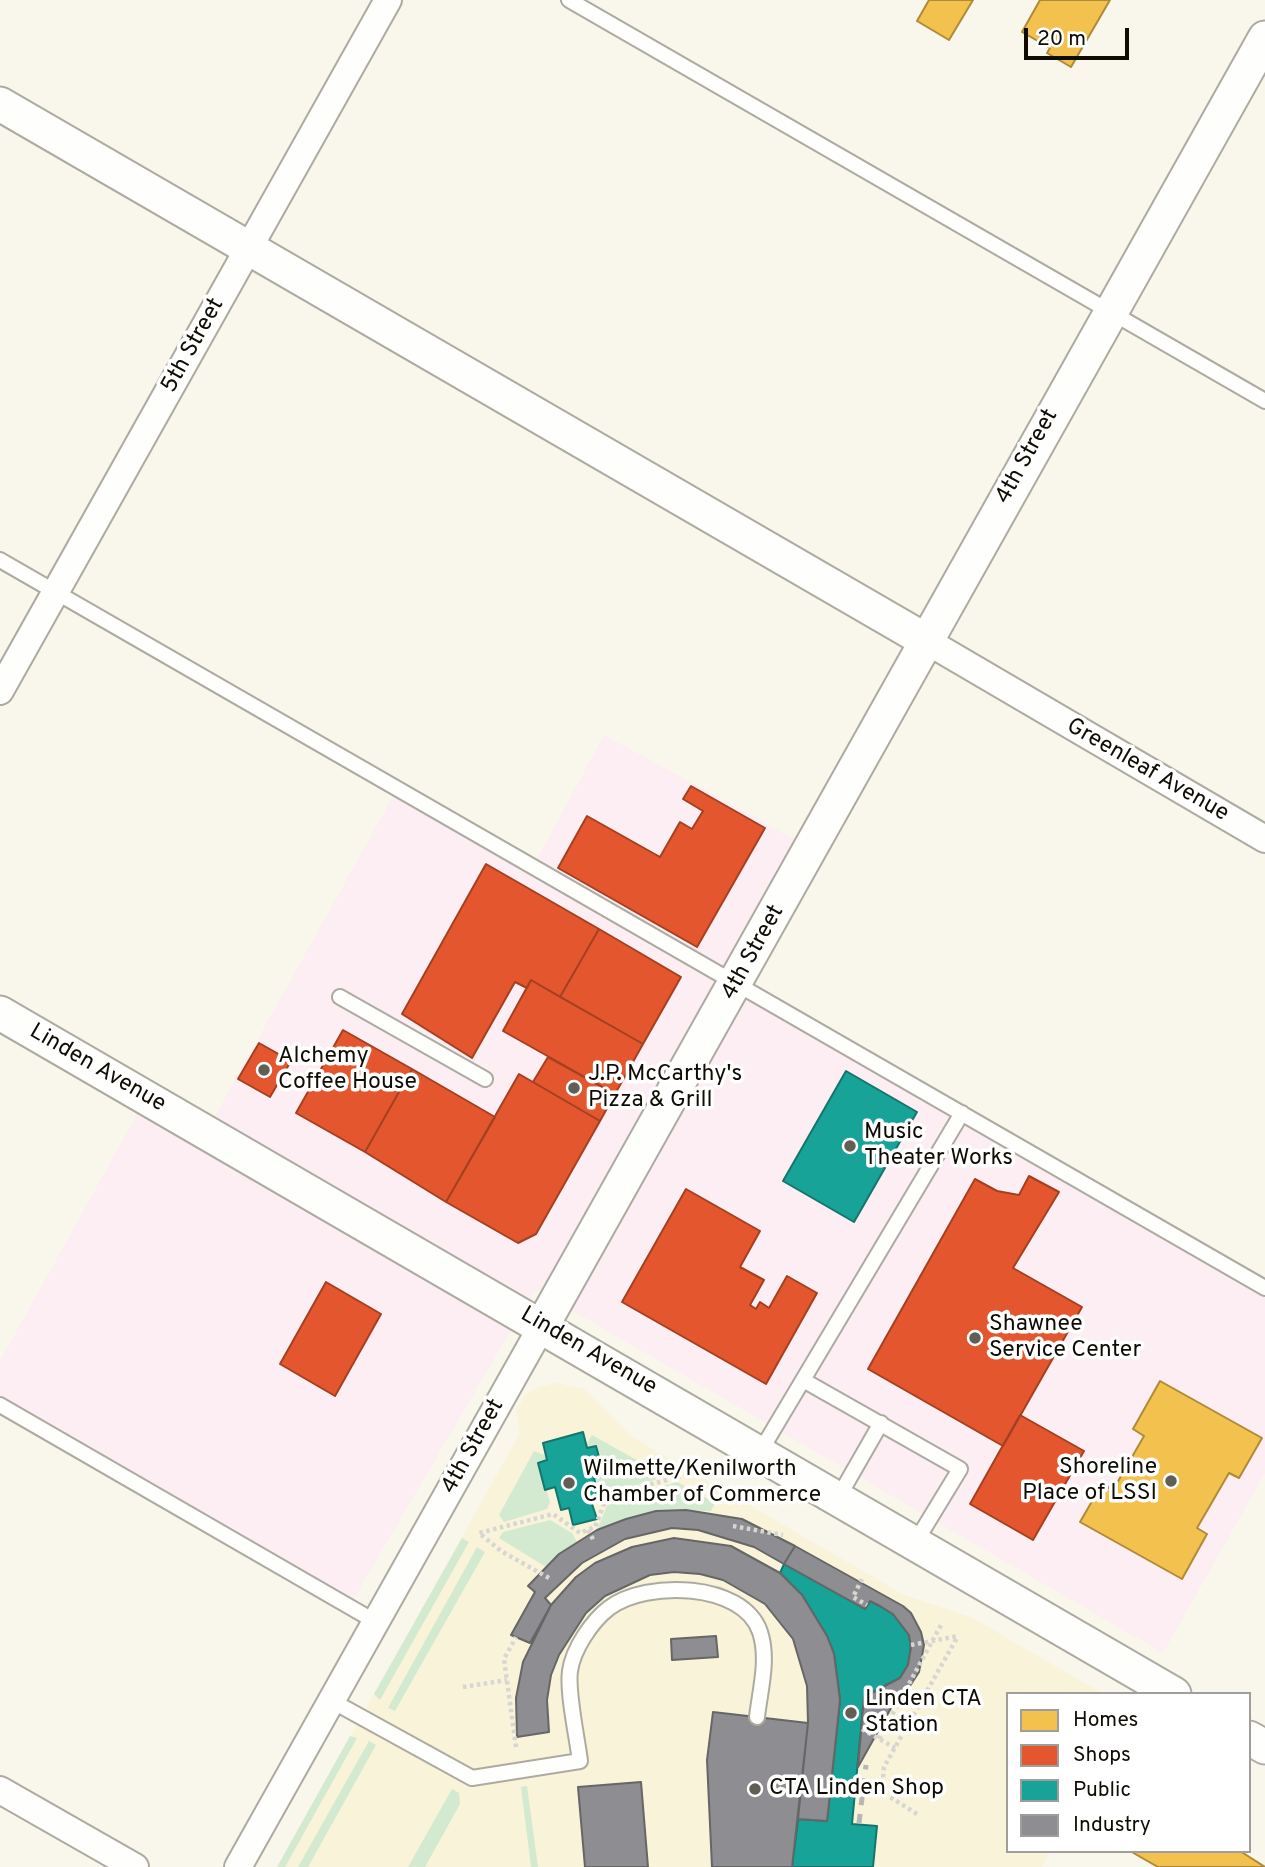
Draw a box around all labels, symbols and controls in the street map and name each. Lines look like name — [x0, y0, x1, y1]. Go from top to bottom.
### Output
scale bar — [1027, 14, 1132, 58]
text: 20 m — [1037, 26, 1086, 53]
street label: 5th Street — [157, 294, 231, 398]
street label: 4th Street — [991, 405, 1065, 509]
street label: Greenleaf Avenue — [1061, 713, 1233, 829]
street label: 4th Street — [717, 901, 791, 1005]
street label: Linden Avenue — [24, 1019, 170, 1119]
place label: Alchemy Coffee House — [278, 1043, 417, 1097]
place label: J.P. McCarthy's Pizza & Grill — [588, 1061, 742, 1115]
marker: Alchemy Coffee House — [256, 1062, 272, 1078]
marker: J.P. McCarthy's Pizza & Grill — [566, 1080, 582, 1096]
place label: Music Theater Works — [864, 1119, 1013, 1173]
marker: Music Theater Works — [842, 1138, 858, 1154]
street label: Linden Avenue — [515, 1302, 661, 1402]
place label: Shawnee Service Center — [989, 1311, 1141, 1365]
marker: Shawnee Service Center — [967, 1330, 983, 1346]
street label: 4th Street — [437, 1395, 511, 1499]
place label: Shoreline Place of LSSI — [1022, 1454, 1157, 1508]
place label: Wilmette/Kenilworth Chamber of Commerce — [583, 1456, 821, 1510]
marker: Shoreline Place of LSSI — [1163, 1473, 1179, 1489]
marker: Wilmette/Kenilworth Chamber of Commerce — [561, 1475, 577, 1491]
place label: Linden CTA Station — [865, 1686, 982, 1740]
legend — [1006, 1692, 1251, 1853]
marker: Linden CTA Station — [843, 1705, 859, 1721]
text: Homes — [1073, 1707, 1138, 1734]
text: Shops — [1073, 1742, 1131, 1769]
place label: CTA Linden Shop — [769, 1775, 944, 1803]
text: Public — [1073, 1777, 1131, 1804]
marker: CTA Linden Shop — [747, 1781, 763, 1797]
text: Industry — [1073, 1812, 1151, 1839]

